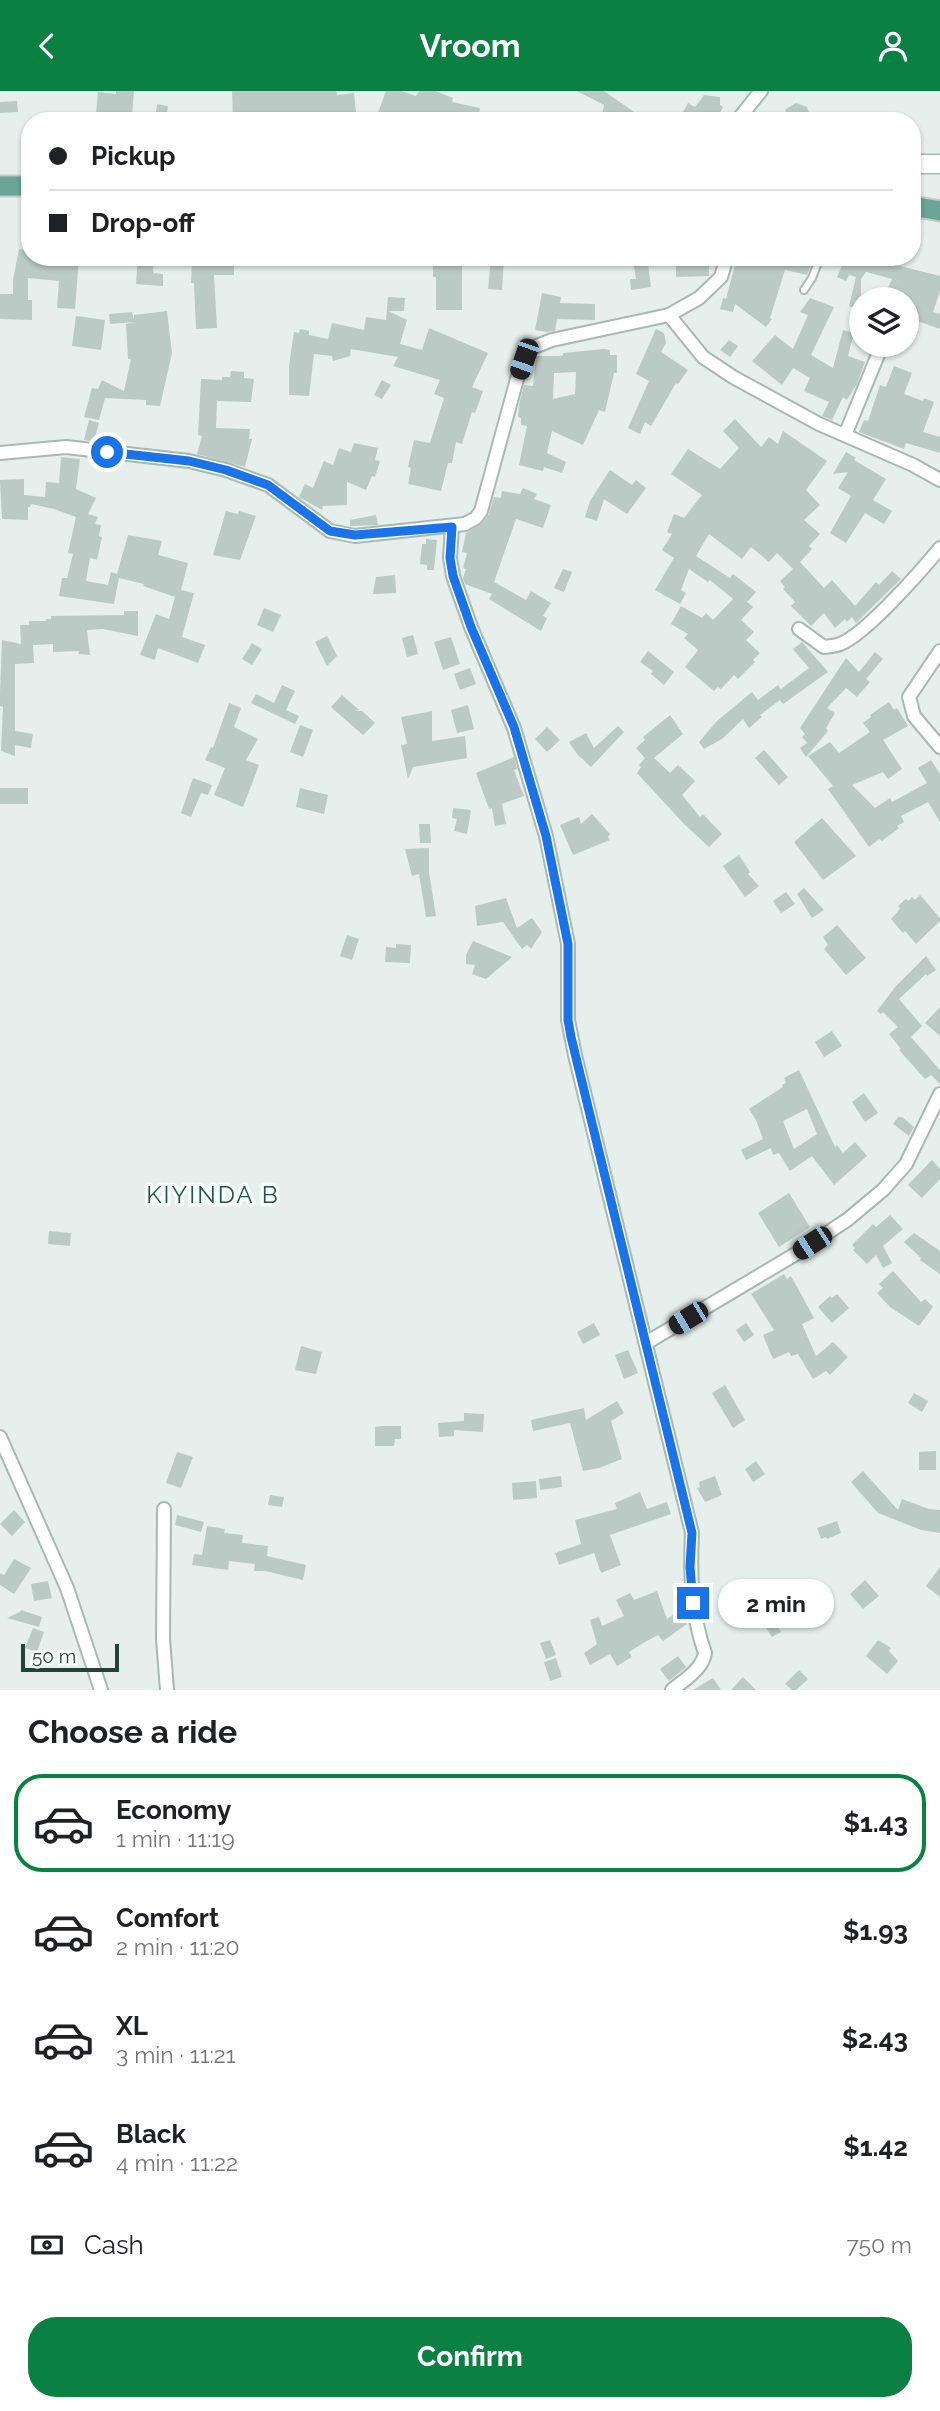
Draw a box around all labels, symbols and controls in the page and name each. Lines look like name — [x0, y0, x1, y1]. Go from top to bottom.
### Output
icon: back — [28, 27, 66, 65]
text: Vroom — [419, 27, 521, 64]
icon: person — [874, 27, 912, 65]
text: Pickup — [91, 141, 176, 171]
text: Drop-off — [91, 208, 195, 238]
map controls — [849, 287, 919, 357]
button: layers — [849, 287, 919, 357]
car — [508, 336, 541, 382]
route start — [91, 436, 123, 468]
district label: KIYINDA B — [146, 1180, 280, 1209]
car — [789, 1223, 836, 1263]
car — [665, 1298, 712, 1338]
callout: 2 min — [718, 1579, 833, 1627]
route end — [677, 1587, 709, 1619]
text: 2 min — [746, 1590, 806, 1617]
scale bar — [21, 1641, 119, 1673]
text: 50 m — [32, 1645, 76, 1667]
text: Choose a ride — [28, 1713, 237, 1750]
icon: car — [32, 1792, 95, 1855]
text: Economy — [116, 1795, 231, 1825]
text: $1.43 — [843, 1808, 908, 1838]
text: 1 min · 11:19 — [116, 1825, 235, 1852]
icon: car — [32, 1900, 95, 1963]
text: Comfort — [116, 1903, 219, 1933]
text: $1.93 — [843, 1916, 908, 1946]
text: 2 min · 11:20 — [116, 1933, 240, 1960]
icon: car — [32, 2008, 95, 2071]
text: XL — [116, 2011, 148, 2041]
text: $2.43 — [842, 2024, 908, 2054]
text: 3 min · 11:21 — [116, 2041, 236, 2068]
icon: car — [32, 2116, 95, 2179]
text: Black — [116, 2119, 186, 2149]
text: $1.42 — [843, 2132, 908, 2162]
text: 4 min · 11:22 — [116, 2149, 238, 2176]
icon: cash — [28, 2226, 66, 2264]
text: Cash — [84, 2230, 144, 2260]
text: 750 m — [846, 2231, 912, 2258]
button: Confirm — [28, 2317, 912, 2397]

